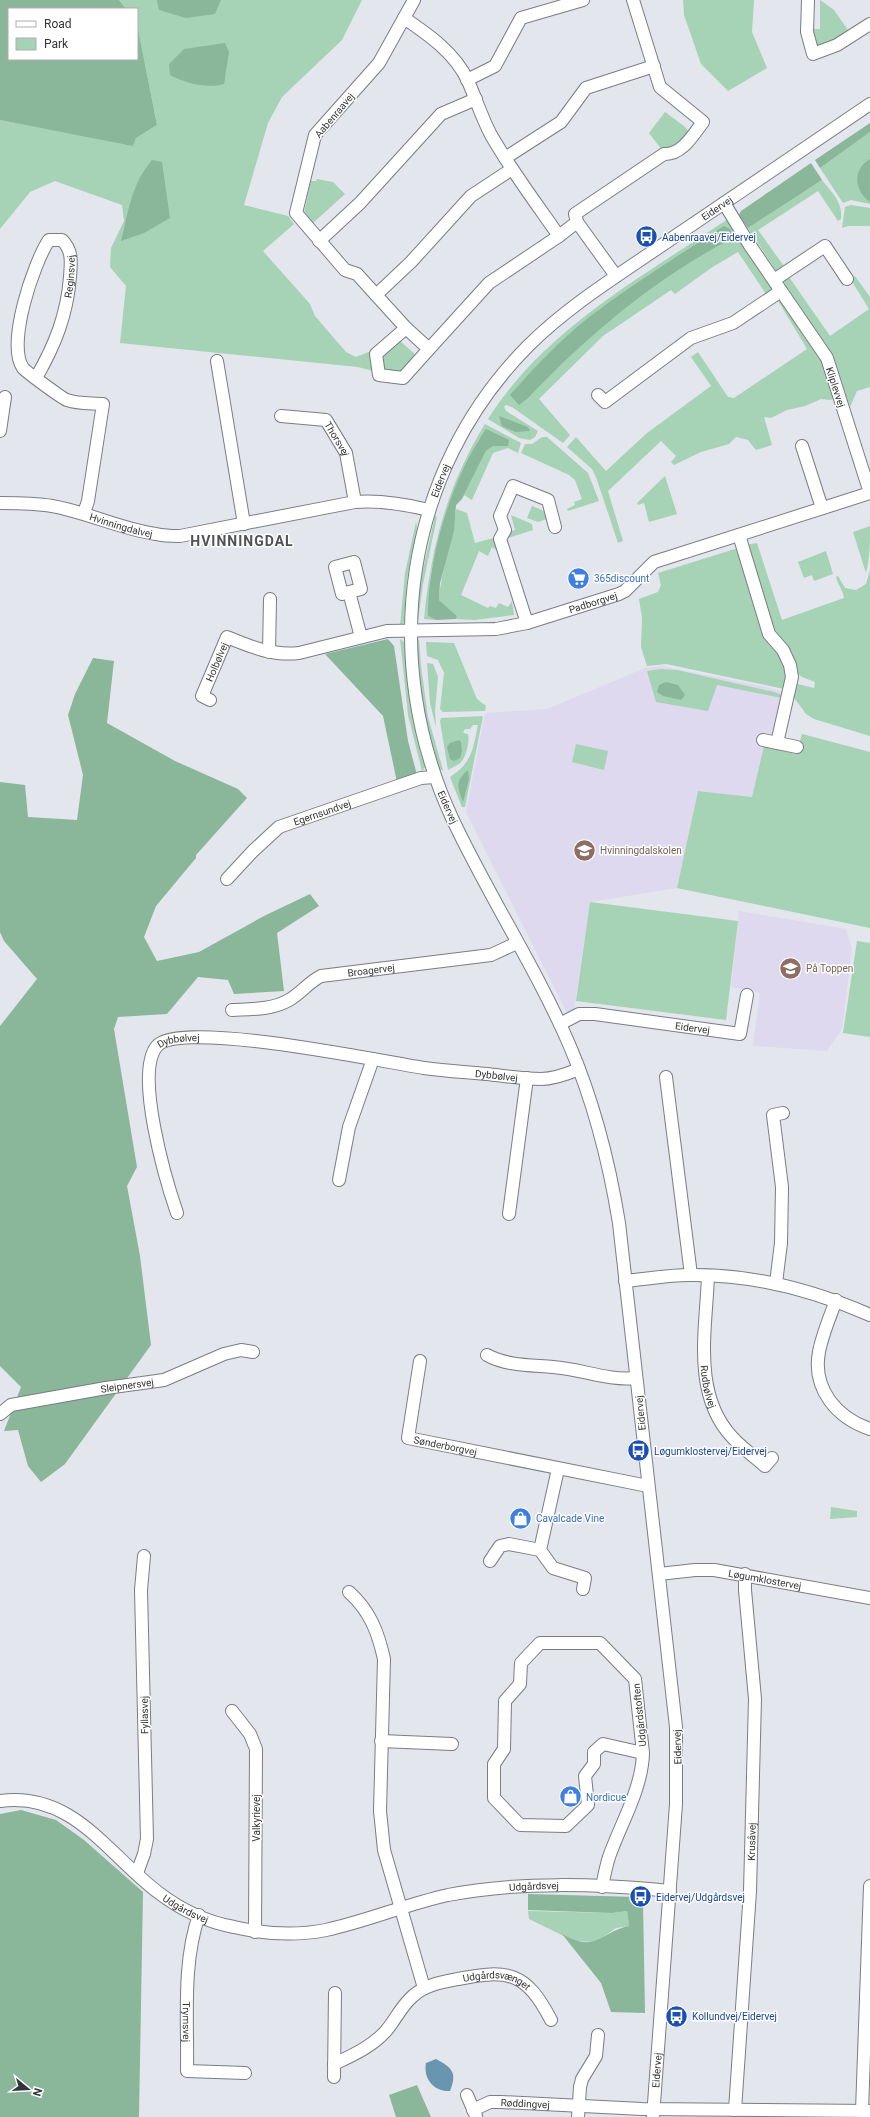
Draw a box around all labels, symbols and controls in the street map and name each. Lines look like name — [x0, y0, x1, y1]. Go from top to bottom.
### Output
legend — [8, 8, 138, 60]
text: Road — [44, 17, 72, 31]
text: Park — [44, 37, 69, 51]
street label: Aabenraavej — [313, 91, 356, 140]
street label: Eidervej — [699, 194, 735, 223]
bus stop icon: Aabenraavej/Eidervej — [634, 224, 660, 250]
place label: Aabenraavej/Eidervej — [662, 232, 756, 243]
street label: Reginsvej — [62, 254, 77, 299]
street label: Kliplevvej — [824, 366, 847, 409]
street label: Thorsvej — [322, 420, 351, 456]
street label: Eidervej — [429, 462, 452, 499]
street label: Hvinningdalvej — [88, 511, 153, 539]
district label: HVINNINGDAL — [190, 533, 294, 549]
supermarket icon: 365discount — [565, 565, 591, 591]
place label: 365discount — [594, 573, 649, 584]
street label: Padborgvej — [567, 590, 619, 616]
street label: Holbølvej — [204, 641, 230, 683]
street label: Eidervej — [435, 789, 460, 825]
street label: Egernsundvej — [292, 798, 352, 828]
school or university icon: Hvinningdalskolen — [572, 837, 598, 863]
place label: Hvinningdalskolen — [600, 845, 682, 856]
school or university icon: På Toppen — [778, 955, 804, 981]
street label: Broagervej — [347, 962, 395, 979]
place label: På Toppen — [806, 963, 853, 974]
street label: Eidervej — [674, 1020, 711, 1036]
street label: Dybbølvej — [155, 1032, 200, 1050]
street label: Dybbølvej — [475, 1068, 518, 1084]
street label: Rudbølvej — [698, 1365, 718, 1410]
street label: Sleipnersvej — [100, 1376, 154, 1395]
street label: Eidervej — [633, 1395, 648, 1431]
street label: Sønderborgvej — [413, 1434, 478, 1458]
bus stop icon: Løgumklostervej/Eidervej — [626, 1438, 652, 1464]
place label: Løgumklostervej/Eidervej — [654, 1446, 767, 1457]
shop icon: Cavalcade Vine — [507, 1505, 533, 1531]
place label: Cavalcade Vine — [536, 1513, 604, 1524]
street label: Løgumklostervej — [728, 1568, 802, 1592]
street label: Udgårdstoften — [631, 1683, 648, 1747]
street label: Fyllasvej — [139, 1696, 150, 1734]
street label: Eidervej — [671, 1729, 684, 1765]
shop icon: Nordicue — [557, 1784, 583, 1810]
place label: Nordicue — [586, 1792, 626, 1803]
street label: Valkyrievej — [251, 1794, 262, 1842]
street label: Krusåvej — [746, 1822, 758, 1861]
street label: Udgårdsvej — [509, 1880, 559, 1893]
bus stop icon: Eidervej/Udgårdsvej — [627, 1884, 653, 1910]
place label: Eidervej/Udgårdsvej — [656, 1892, 745, 1903]
street label: Udgårdsvej — [161, 1893, 210, 1925]
street label: Udgårdsvænget — [462, 1969, 533, 1992]
street label: Trymsvej — [181, 2002, 192, 2042]
bus stop icon: Kollundvej/Eidervej — [664, 2003, 690, 2029]
place label: Kollundvej/Eidervej — [692, 2011, 777, 2022]
street label: Eidervej — [650, 2052, 664, 2088]
north arrow — [8, 2069, 48, 2109]
text: N — [30, 2086, 44, 2098]
street label: Røddingvej — [500, 2097, 550, 2110]

